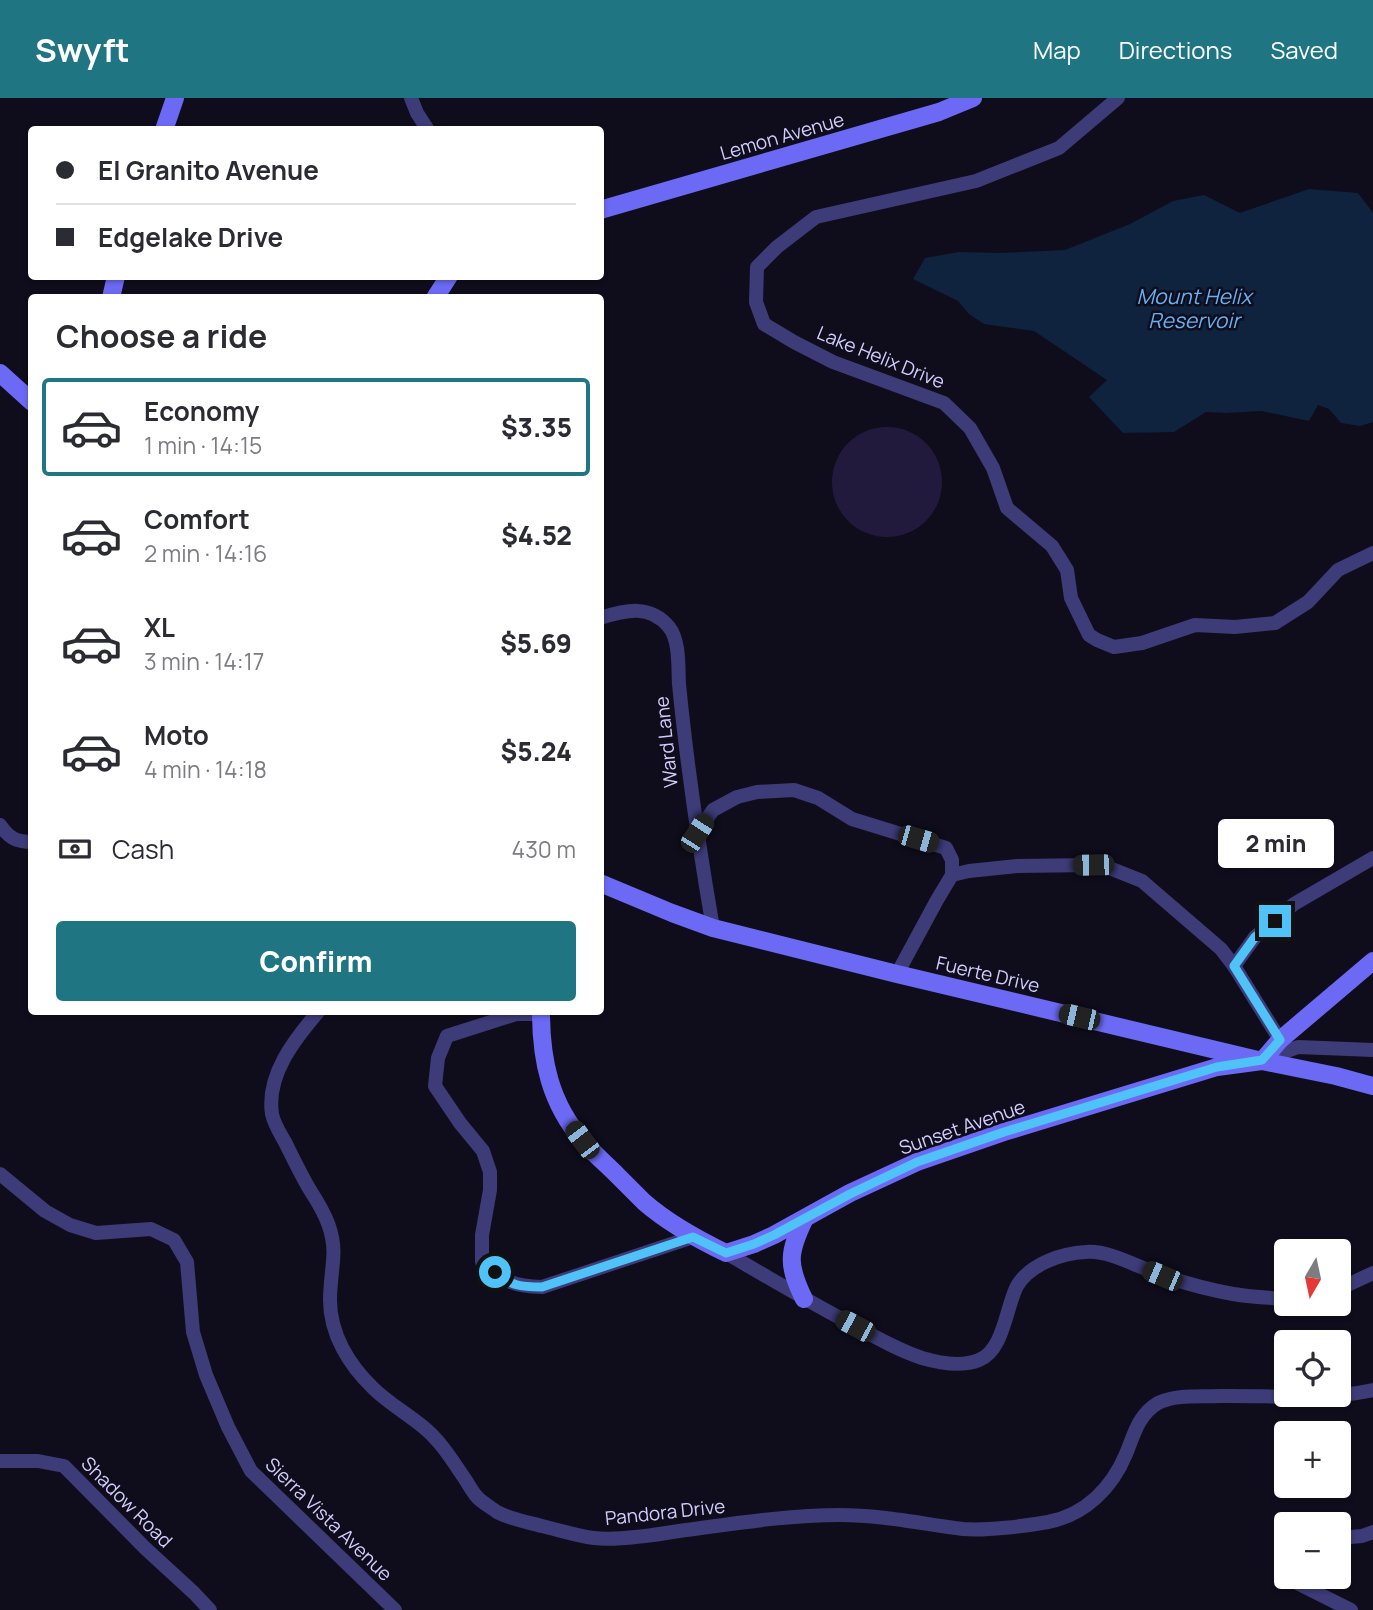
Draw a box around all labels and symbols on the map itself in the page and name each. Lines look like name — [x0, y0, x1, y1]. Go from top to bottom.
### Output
street label: Lemon Avenue — [717, 106, 847, 166]
water label: Mount Helix Reservoir — [1136, 282, 1255, 334]
street label: Lake Helix Drive — [813, 320, 949, 394]
street label: Ward Lane — [648, 695, 684, 789]
car — [677, 810, 718, 856]
callout: 2 min — [1217, 820, 1333, 868]
car — [895, 823, 942, 855]
car — [1072, 854, 1115, 876]
route end — [1259, 905, 1291, 937]
street label: Fuerte Drive — [934, 949, 1042, 999]
car — [1057, 1002, 1102, 1032]
street label: Sunset Avenue — [895, 1093, 1029, 1161]
car — [561, 1117, 604, 1163]
north arrow — [1274, 1239, 1351, 1316]
route start — [479, 1256, 511, 1288]
car — [1139, 1258, 1186, 1294]
car — [832, 1307, 879, 1345]
street label: Shadow Road — [76, 1451, 178, 1553]
street label: Sierra Vista Avenue — [260, 1451, 398, 1587]
street label: Pandora Drive — [604, 1493, 726, 1531]

